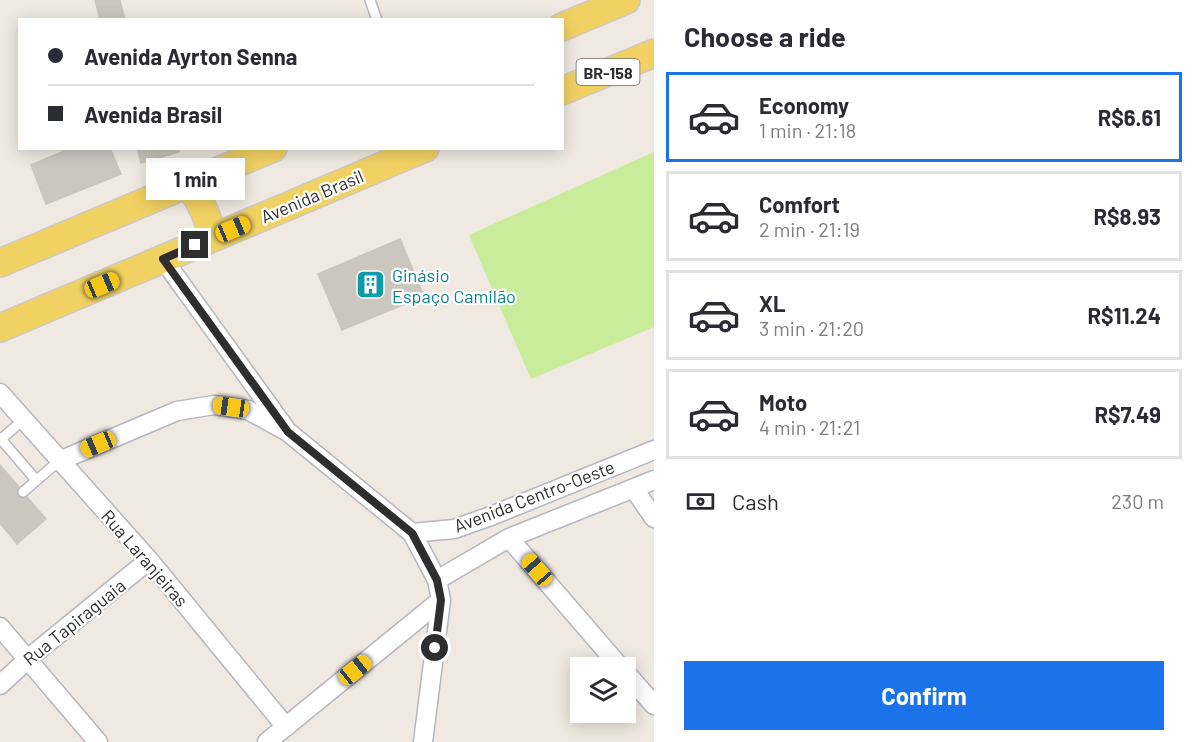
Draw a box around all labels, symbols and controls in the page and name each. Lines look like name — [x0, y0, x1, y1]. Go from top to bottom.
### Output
text: Choose a ride — [684, 20, 846, 52]
text: Avenida Ayrton Senna — [84, 43, 297, 69]
road number: BR-158 — [576, 59, 640, 85]
icon: car — [687, 90, 741, 144]
text: Economy — [759, 92, 849, 118]
text: Avenida Brasil — [84, 101, 222, 127]
text: R$6.61 — [1098, 104, 1161, 130]
text: 1 min · 21:18 — [759, 118, 856, 142]
callout: 1 min — [146, 158, 244, 200]
street label: Avenida Brasil — [257, 164, 367, 228]
text: 1 min — [174, 167, 217, 191]
icon: car — [687, 189, 741, 243]
text: Comfort — [759, 191, 840, 217]
text: R$8.93 — [1094, 203, 1161, 229]
car — [213, 214, 253, 244]
text: 2 min · 21:19 — [759, 217, 860, 241]
route end — [181, 231, 208, 258]
place label: Ginásio Espaço Camilão — [392, 264, 516, 307]
building icon: Ginásio Espaço Camilão — [355, 269, 387, 301]
car — [82, 270, 122, 300]
icon: car — [687, 288, 741, 342]
text: XL — [759, 290, 785, 316]
text: R$11.24 — [1088, 302, 1161, 328]
text: 3 min · 21:20 — [759, 316, 864, 340]
icon: car — [687, 387, 741, 441]
text: Moto — [759, 389, 807, 415]
car — [212, 396, 250, 418]
text: R$7.49 — [1095, 401, 1161, 427]
text: 4 min · 21:21 — [759, 415, 860, 439]
car — [78, 429, 118, 459]
street label: Avenida Centro-Oeste — [450, 455, 618, 537]
icon: cash — [684, 485, 717, 518]
text: Cash — [732, 488, 779, 514]
text: 230 m — [1111, 489, 1164, 513]
street label: Rua Laranjeiras — [97, 505, 193, 611]
car — [518, 551, 556, 589]
street label: Rua Tapiraguaia — [18, 574, 130, 670]
route start — [421, 634, 448, 661]
car — [335, 652, 375, 688]
map controls — [570, 657, 636, 723]
button: layers — [570, 657, 636, 723]
button: Confirm — [684, 661, 1164, 730]

